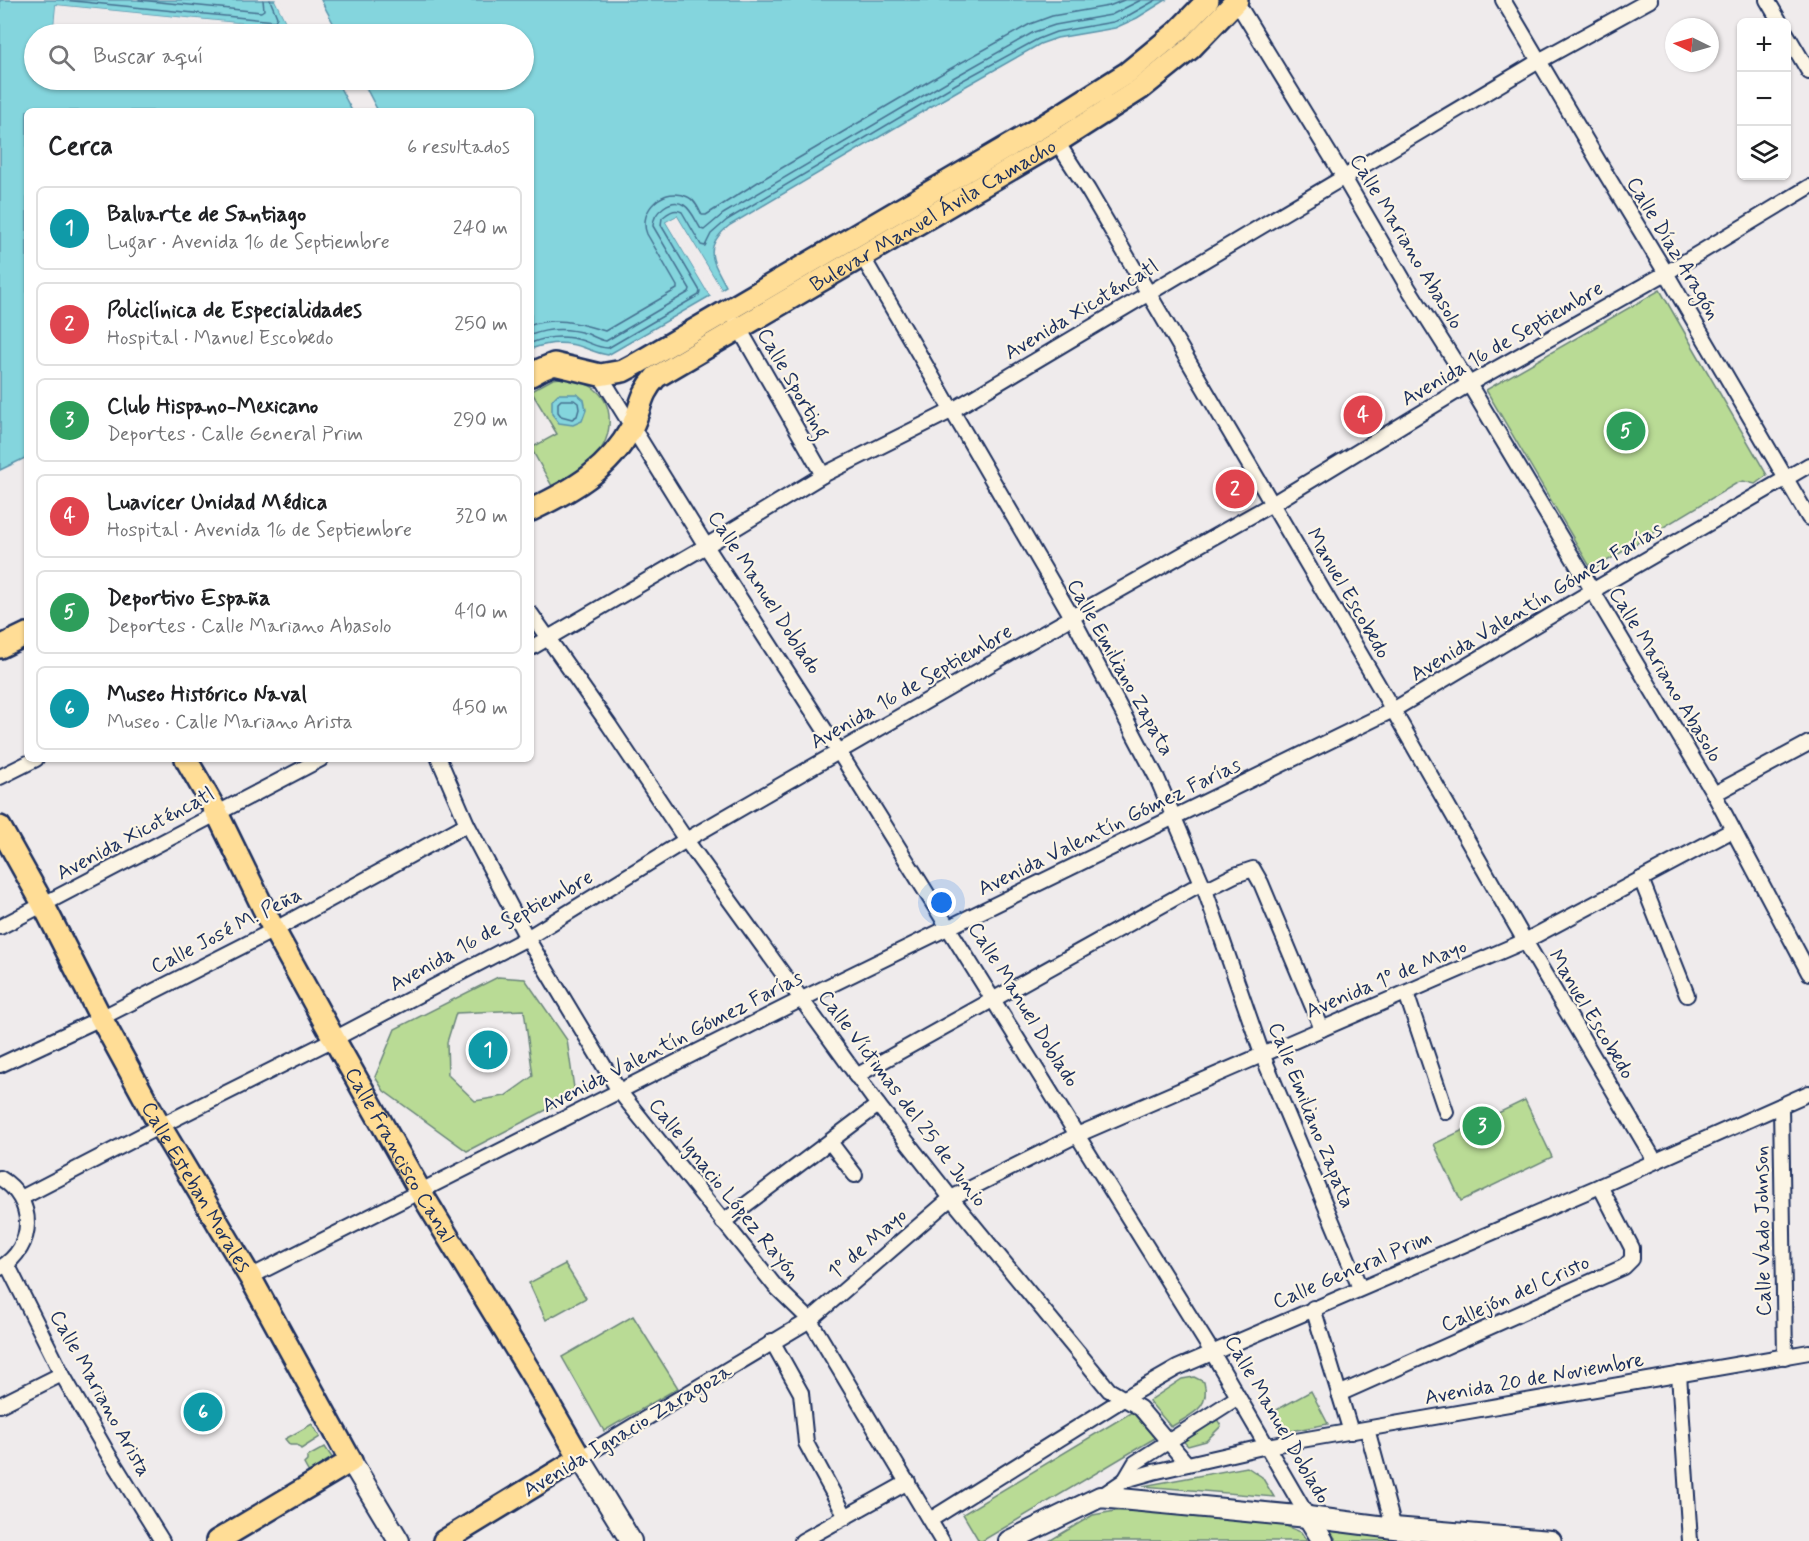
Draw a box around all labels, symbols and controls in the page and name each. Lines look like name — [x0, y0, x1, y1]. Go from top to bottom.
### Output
north arrow — [1665, 18, 1719, 72]
map controls — [1737, 18, 1791, 180]
button: + — [1737, 18, 1791, 72]
search box — [24, 24, 534, 90]
icon: search — [45, 41, 78, 74]
text: Buscar aquí — [93, 43, 204, 71]
button: − — [1737, 72, 1791, 126]
button: layers — [1737, 126, 1791, 180]
text: Cerca — [48, 130, 113, 164]
street label: Bulevar Manuel Ávila Camacho — [805, 132, 1062, 299]
text: 6 resultados — [407, 134, 510, 161]
street label: Calle Mariano Abasolo — [1343, 149, 1470, 334]
street label: Calle Díaz Aragón — [1619, 172, 1727, 326]
text: Baluarte de Santiago — [107, 201, 306, 229]
text: 1 — [65, 215, 74, 242]
text: 240 m — [453, 215, 508, 242]
text: Lugar · Avenida 16 de Septiembre — [107, 229, 390, 256]
street label: Avenida Xicoténcatl — [999, 253, 1164, 367]
street label: Avenida 16 de Septiembre — [1396, 274, 1609, 413]
text: Policlínica de Especialidades — [107, 297, 362, 325]
text: 2 — [65, 311, 74, 338]
text: 250 m — [454, 311, 508, 338]
street label: Calle Sporting — [748, 323, 836, 445]
text: Hospital · Manuel Escobedo — [107, 325, 333, 352]
pin: 4 — [1344, 392, 1382, 438]
text: Club Hispano-Mexicano — [107, 393, 318, 421]
text: 3 — [65, 407, 74, 434]
text: 290 m — [453, 407, 508, 434]
pin: 5 — [1606, 408, 1646, 454]
text: Deportes · Calle General Prim — [107, 421, 363, 448]
pin: 2 — [1216, 466, 1254, 512]
text: Luavicer Unidad Médica — [107, 489, 328, 517]
text: 4 — [64, 503, 75, 530]
text: 320 m — [455, 503, 508, 530]
street label: Calle Manuel Doblado — [701, 505, 828, 680]
street label: Avenida Valentín Gómez Farías — [1405, 515, 1668, 688]
text: Hospital · Avenida 16 de Septiembre — [107, 517, 412, 544]
street label: Manuel Escobedo — [1299, 523, 1397, 664]
street label: Calle Emiliano Zapata — [1060, 574, 1180, 761]
street label: Calle Mariano Abasolo — [1602, 582, 1729, 767]
text: Deportivo España — [107, 585, 271, 613]
text: 5 — [64, 599, 76, 626]
text: 410 m — [454, 599, 508, 626]
text: Deportes · Calle Mariano Abasolo — [107, 613, 391, 640]
street label: Avenida 16 de Septiembre — [805, 617, 1018, 756]
text: Museo Histórico Naval — [107, 681, 307, 709]
text: 6 — [64, 695, 75, 722]
text: 450 m — [452, 695, 508, 722]
text: Museo · Calle Mariano Arista — [107, 709, 353, 736]
street label: Avenida Valentín Gómez Farías — [973, 751, 1246, 903]
street label: Avenida Xicoténcatl — [52, 780, 219, 887]
street label: Avenida 16 de Septiembre — [384, 863, 599, 999]
street label: Calle José M. Peña — [146, 881, 307, 981]
your location — [927, 888, 956, 917]
street label: Calle Manuel Doblado — [961, 917, 1085, 1093]
street label: Avenida 1º de Mayo — [1302, 932, 1471, 1025]
street label: Manuel Escobedo — [1541, 944, 1641, 1085]
street label: Avenida Valentín Gómez Farías — [537, 964, 808, 1120]
street label: Calle Víctimas del 25 de Junio — [811, 984, 993, 1213]
street label: Calle Emiliano Zapata — [1261, 1018, 1361, 1213]
pin: 1 — [468, 1028, 508, 1072]
street label: Calle Francisco Canal — [338, 1062, 461, 1248]
street label: Calle Ignacio López Rayón — [642, 1092, 807, 1287]
street label: Calle Esteban Morales — [134, 1097, 257, 1278]
pin: 3 — [1462, 1104, 1502, 1148]
street label: Calle Vado Johnson — [1748, 1145, 1778, 1317]
street label: 1º de Mayo — [822, 1202, 913, 1286]
street label: Calle General Prim — [1269, 1224, 1436, 1316]
street label: Callejón del Cristo — [1437, 1249, 1594, 1339]
street label: Calle Mariano Arista — [43, 1305, 158, 1482]
street label: Calle Manuel Doblado — [1218, 1330, 1337, 1509]
street label: Avenida 20 de Noviembre — [1422, 1346, 1646, 1412]
street label: Avenida Ignacio Zaragoza — [518, 1357, 738, 1505]
pin: 6 — [184, 1390, 222, 1434]

